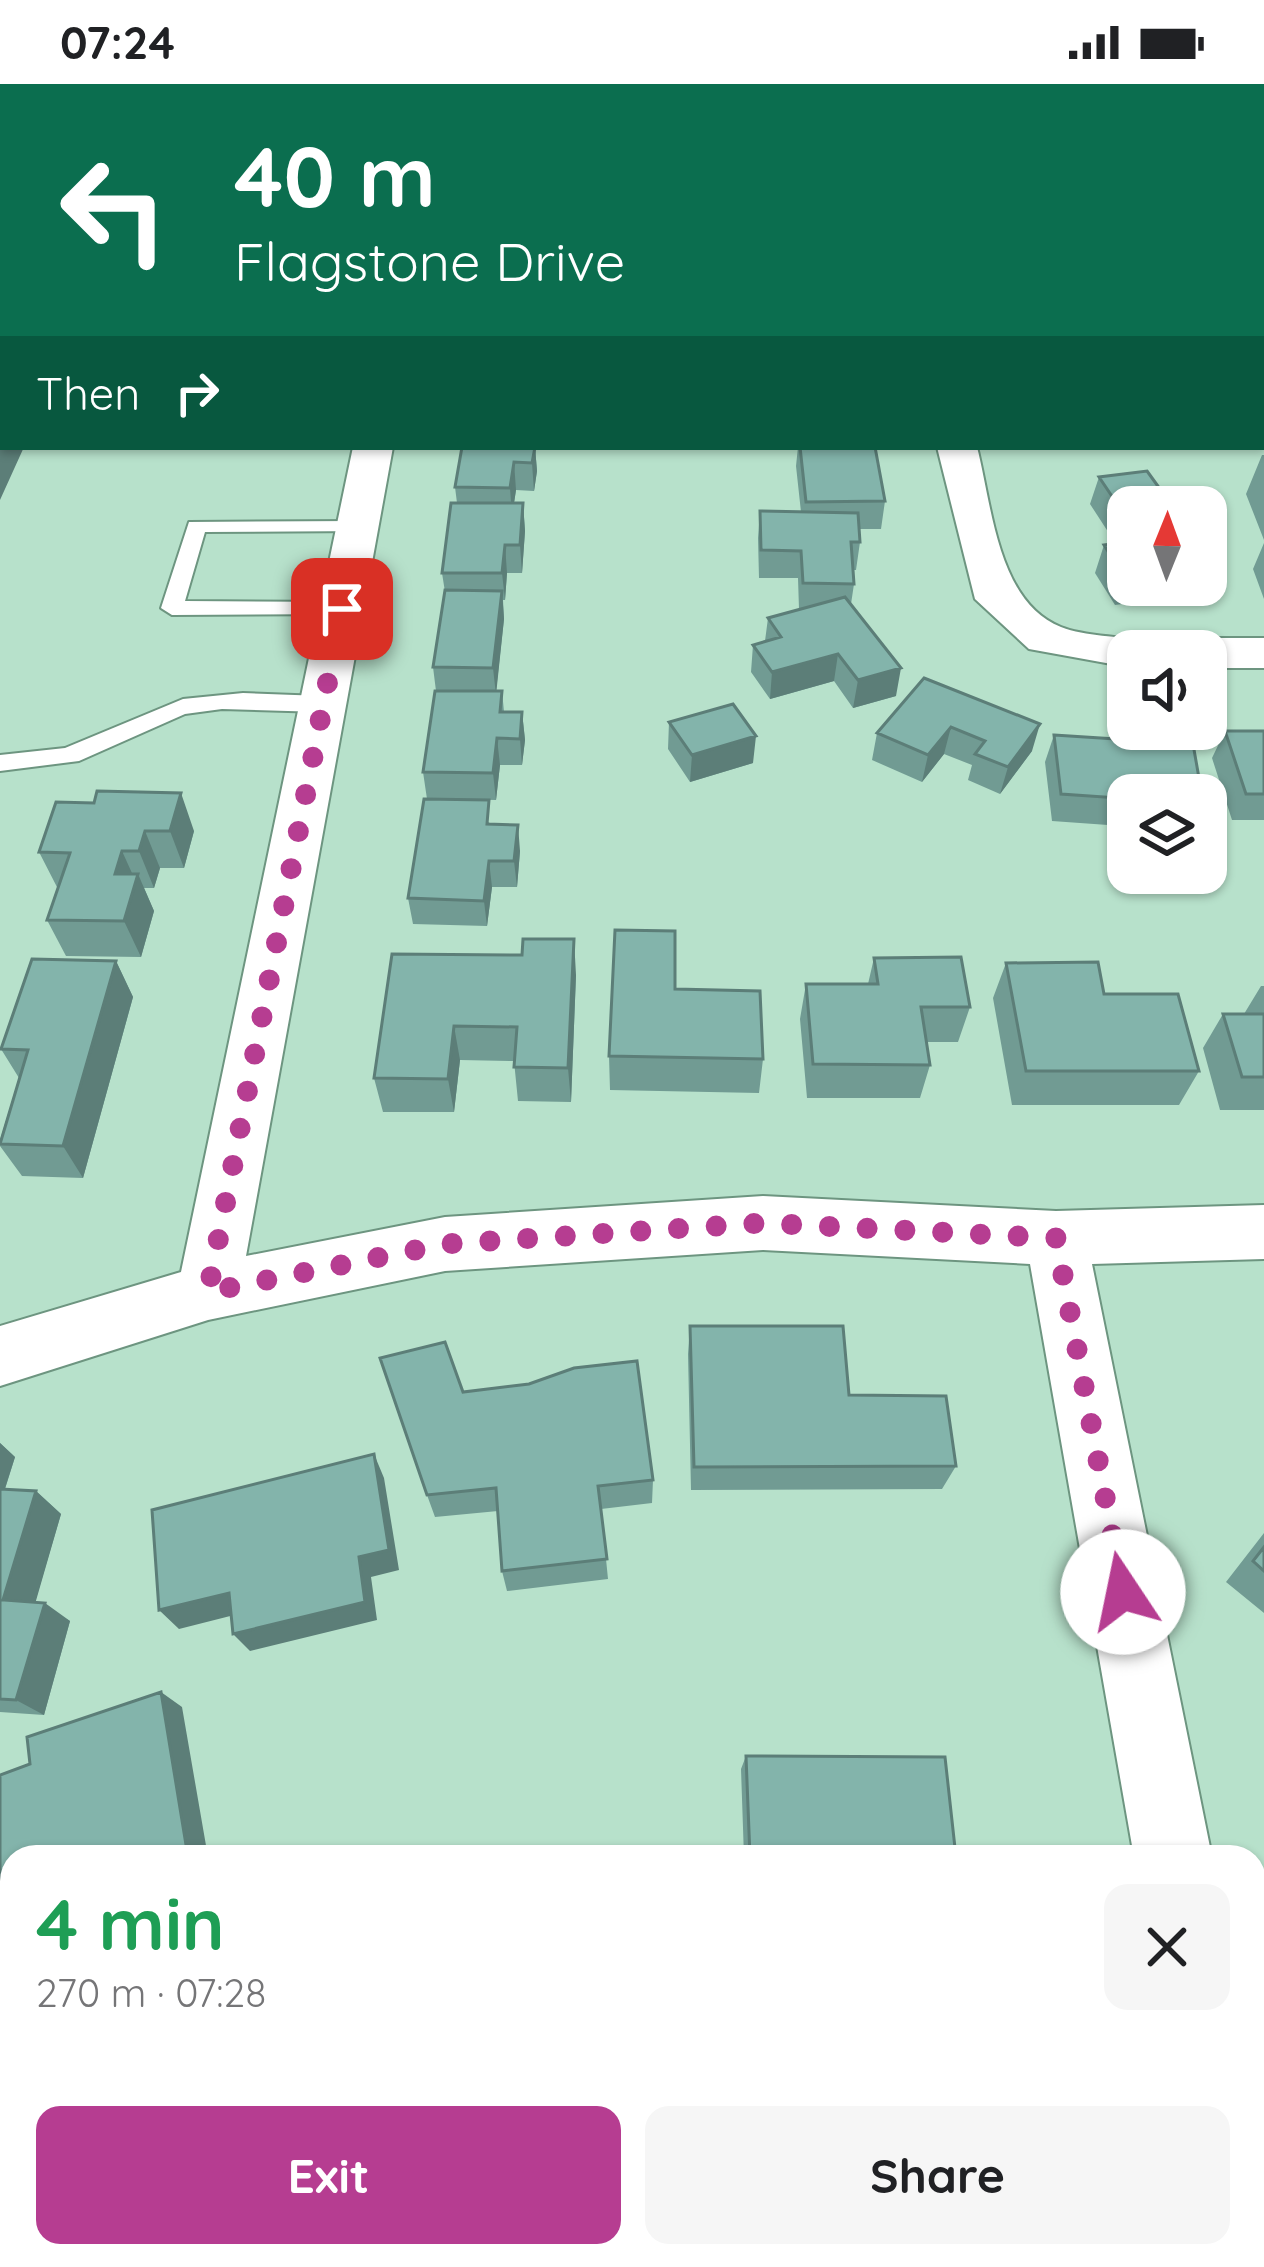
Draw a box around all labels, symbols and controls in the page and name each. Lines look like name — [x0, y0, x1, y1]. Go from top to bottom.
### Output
text: 07:24 — [60, 14, 175, 70]
text: 40 m — [234, 123, 436, 228]
icon: left — [36, 132, 192, 288]
text: Flagstone Drive — [234, 227, 625, 295]
icon: right — [164, 360, 230, 426]
text: Then — [36, 365, 140, 421]
north arrow — [1107, 486, 1227, 606]
map controls — [1107, 486, 1227, 894]
pin — [291, 558, 393, 660]
icon: arrive — [309, 576, 375, 642]
button: sound — [1107, 630, 1227, 750]
button: layers — [1107, 774, 1227, 894]
position arrow — [1060, 1529, 1186, 1655]
text: 4 min — [36, 1878, 225, 1968]
button: close — [1104, 1884, 1230, 2010]
text: 270 m · 07:28 — [36, 1968, 266, 2017]
button: Exit — [36, 2106, 621, 2244]
button: Share — [645, 2106, 1230, 2244]

